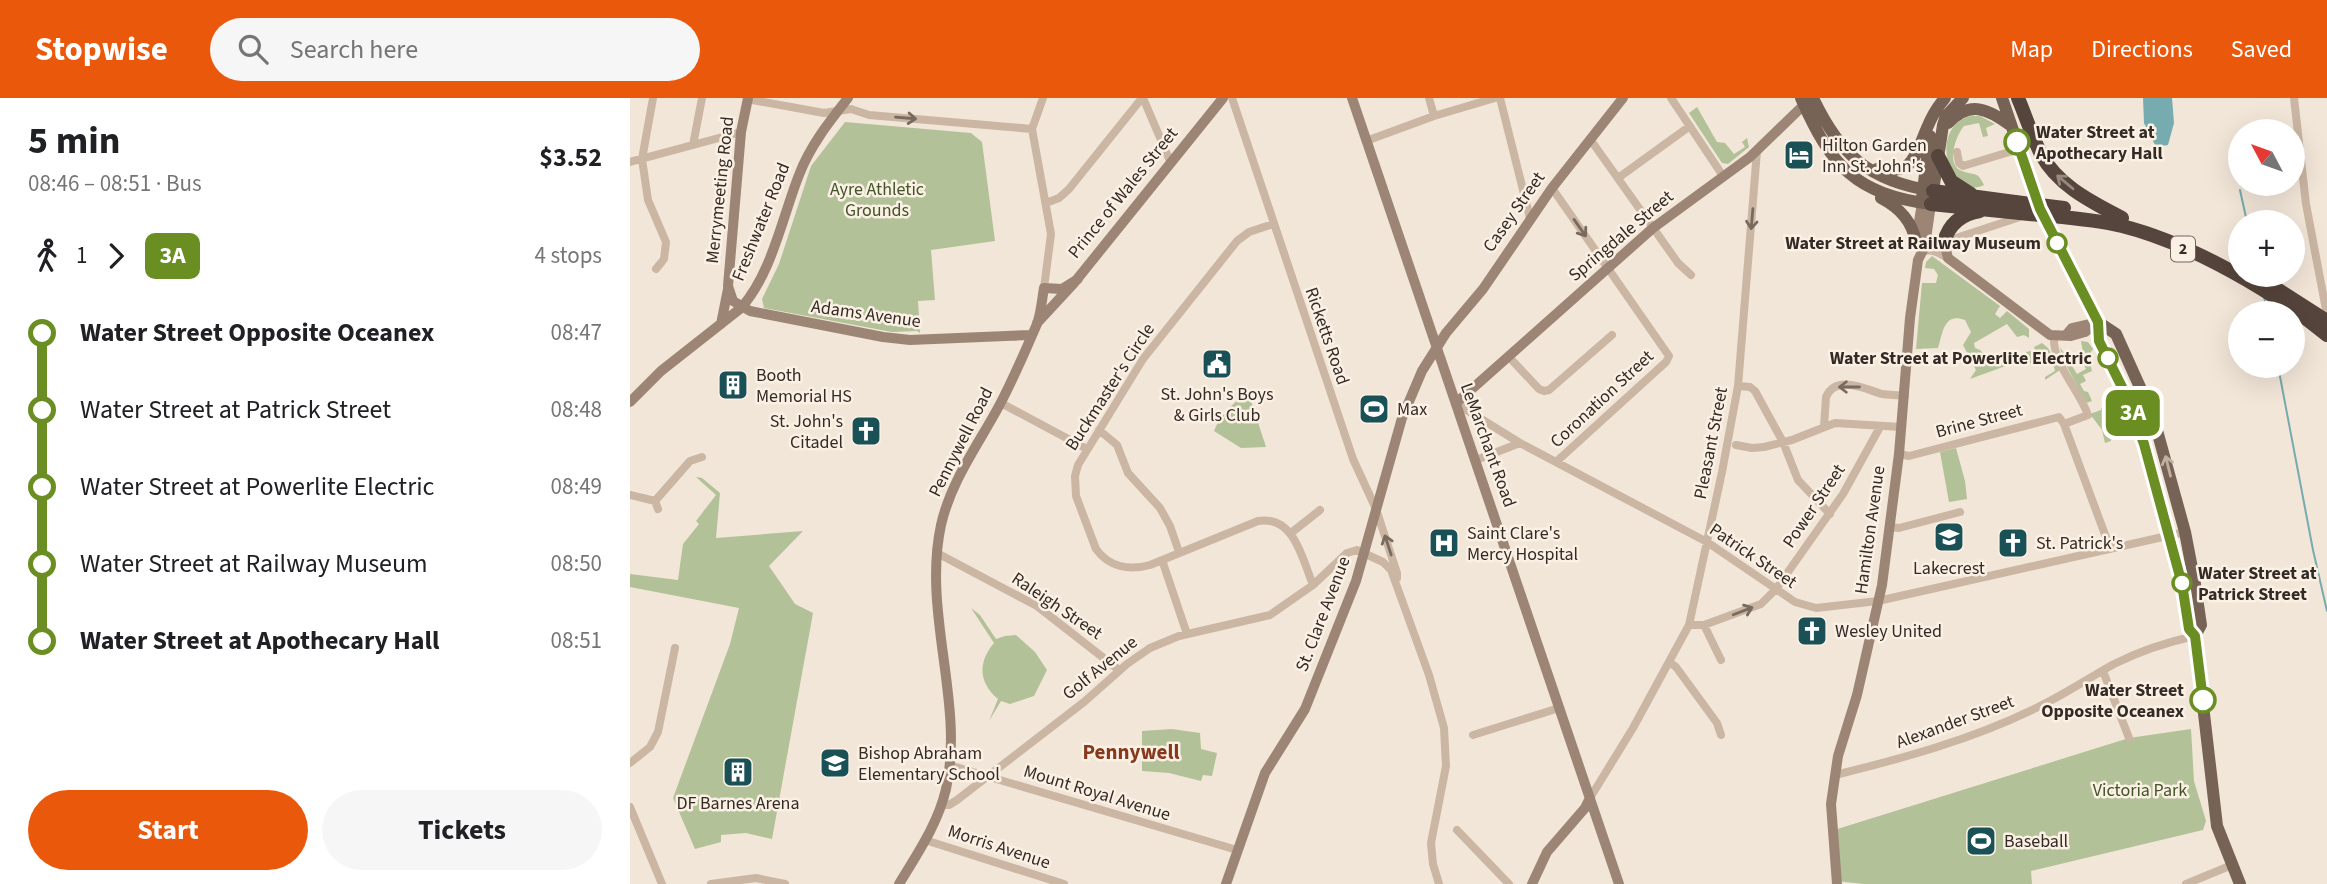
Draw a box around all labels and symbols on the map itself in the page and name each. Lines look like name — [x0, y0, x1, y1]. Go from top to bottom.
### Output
one-way arrow — [894, 112, 917, 125]
street label: Merrymeeting Road — [700, 115, 740, 265]
north arrow — [2228, 119, 2305, 196]
place label: Water Street at Apothecary Hall — [2035, 120, 2163, 166]
street label: Prince of Wales Street — [1062, 122, 1184, 264]
marker: Water Street at Apothecary Hall — [2004, 129, 2030, 155]
place label: Hilton Garden Inn St. John's — [1822, 133, 1927, 179]
hotel icon: Hilton Garden Inn St. John's — [1782, 138, 1816, 172]
street label: Freshwater Road — [726, 159, 796, 285]
street label: Casey Street — [1477, 167, 1551, 257]
one-way arrow — [2056, 174, 2074, 189]
park label: Ayre Athletic Grounds — [830, 177, 924, 223]
street label: Springdale Street — [1563, 185, 1679, 287]
one-way arrow — [1745, 207, 1758, 229]
one-way arrow — [1573, 218, 1587, 238]
place label: Water Street at Railway Museum — [1785, 231, 2041, 256]
marker: Water Street at Railway Museum — [2047, 233, 2067, 253]
road number: 2 — [2171, 237, 2195, 262]
street label: Ricketts Road — [1299, 284, 1355, 388]
street label: Adams Avenue — [810, 294, 922, 334]
street label: Buckmaster's Circle — [1059, 318, 1161, 456]
street label: Coronation Street — [1545, 344, 1659, 454]
place label: Water Street at Powerlite Electric — [1830, 346, 2093, 371]
public building icon: St. John's Boys & Girls Club — [1200, 347, 1234, 381]
marker: Water Street at Powerlite Electric — [2098, 348, 2118, 368]
place label: Booth Memorial HS — [756, 363, 852, 409]
building icon: Booth Memorial HS — [716, 368, 750, 402]
street label: LeMarchant Road — [1454, 379, 1522, 511]
one-way arrow — [1838, 380, 1861, 394]
place label: St. John's Boys & Girls Club — [1161, 382, 1273, 428]
street label: Pennywell Road — [923, 383, 999, 501]
street label: Pleasant Street — [1688, 385, 1734, 501]
line badge: 3A — [2102, 390, 2164, 436]
sports icon: Max — [1357, 392, 1391, 426]
place label: Max — [1397, 397, 1427, 422]
street label: Brine Street — [1933, 397, 2025, 445]
place label: St. John's Citadel — [770, 409, 843, 455]
church icon: St. John's Citadel — [849, 414, 883, 448]
one-way arrow — [2161, 455, 2174, 478]
street label: Power Street — [1777, 459, 1851, 553]
street label: Hamilton Avenue — [1849, 464, 1891, 596]
street label: Patrick Street — [1704, 517, 1802, 595]
school or university icon: Lakecrest — [1932, 520, 1966, 554]
place label: Saint Clare's Mercy Hospital — [1467, 521, 1578, 567]
hospital icon: Saint Clare's Mercy Hospital — [1427, 526, 1461, 560]
church icon: St. Patrick's — [1996, 526, 2030, 560]
place label: St. Patrick's — [2036, 531, 2123, 556]
one-way arrow — [1381, 534, 1394, 556]
street label: St. Clare Avenue — [1290, 553, 1356, 675]
place label: Lakecrest — [1913, 556, 1985, 581]
place label: Water Street at Patrick Street — [2198, 561, 2317, 607]
street label: Raleigh Street — [1007, 566, 1107, 646]
marker: Water Street at Patrick Street — [2172, 573, 2192, 593]
one-way arrow — [1731, 603, 1753, 616]
church icon: Wesley United — [1795, 614, 1829, 648]
place label: Wesley United — [1835, 619, 1942, 644]
street label: Golf Avenue — [1057, 630, 1143, 706]
place label: Water Street Opposite Oceanex — [2041, 678, 2184, 724]
marker: Water Street Opposite Oceanex — [2190, 687, 2216, 713]
street label: Alexander Street — [1893, 689, 2017, 755]
district label: Pennywell — [1083, 737, 1179, 767]
place label: Bishop Abraham Elementary School — [858, 741, 1000, 787]
school or university icon: Bishop Abraham Elementary School — [818, 746, 852, 780]
building icon: DF Barnes Arena — [721, 755, 755, 789]
street label: Mount Royal Avenue — [1020, 759, 1174, 827]
park label: Victoria Park — [2093, 778, 2187, 803]
place label: DF Barnes Arena — [676, 791, 800, 816]
street label: Morris Avenue — [945, 819, 1054, 875]
sports icon: Baseball — [1964, 824, 1998, 858]
place label: Baseball — [2004, 829, 2068, 854]

